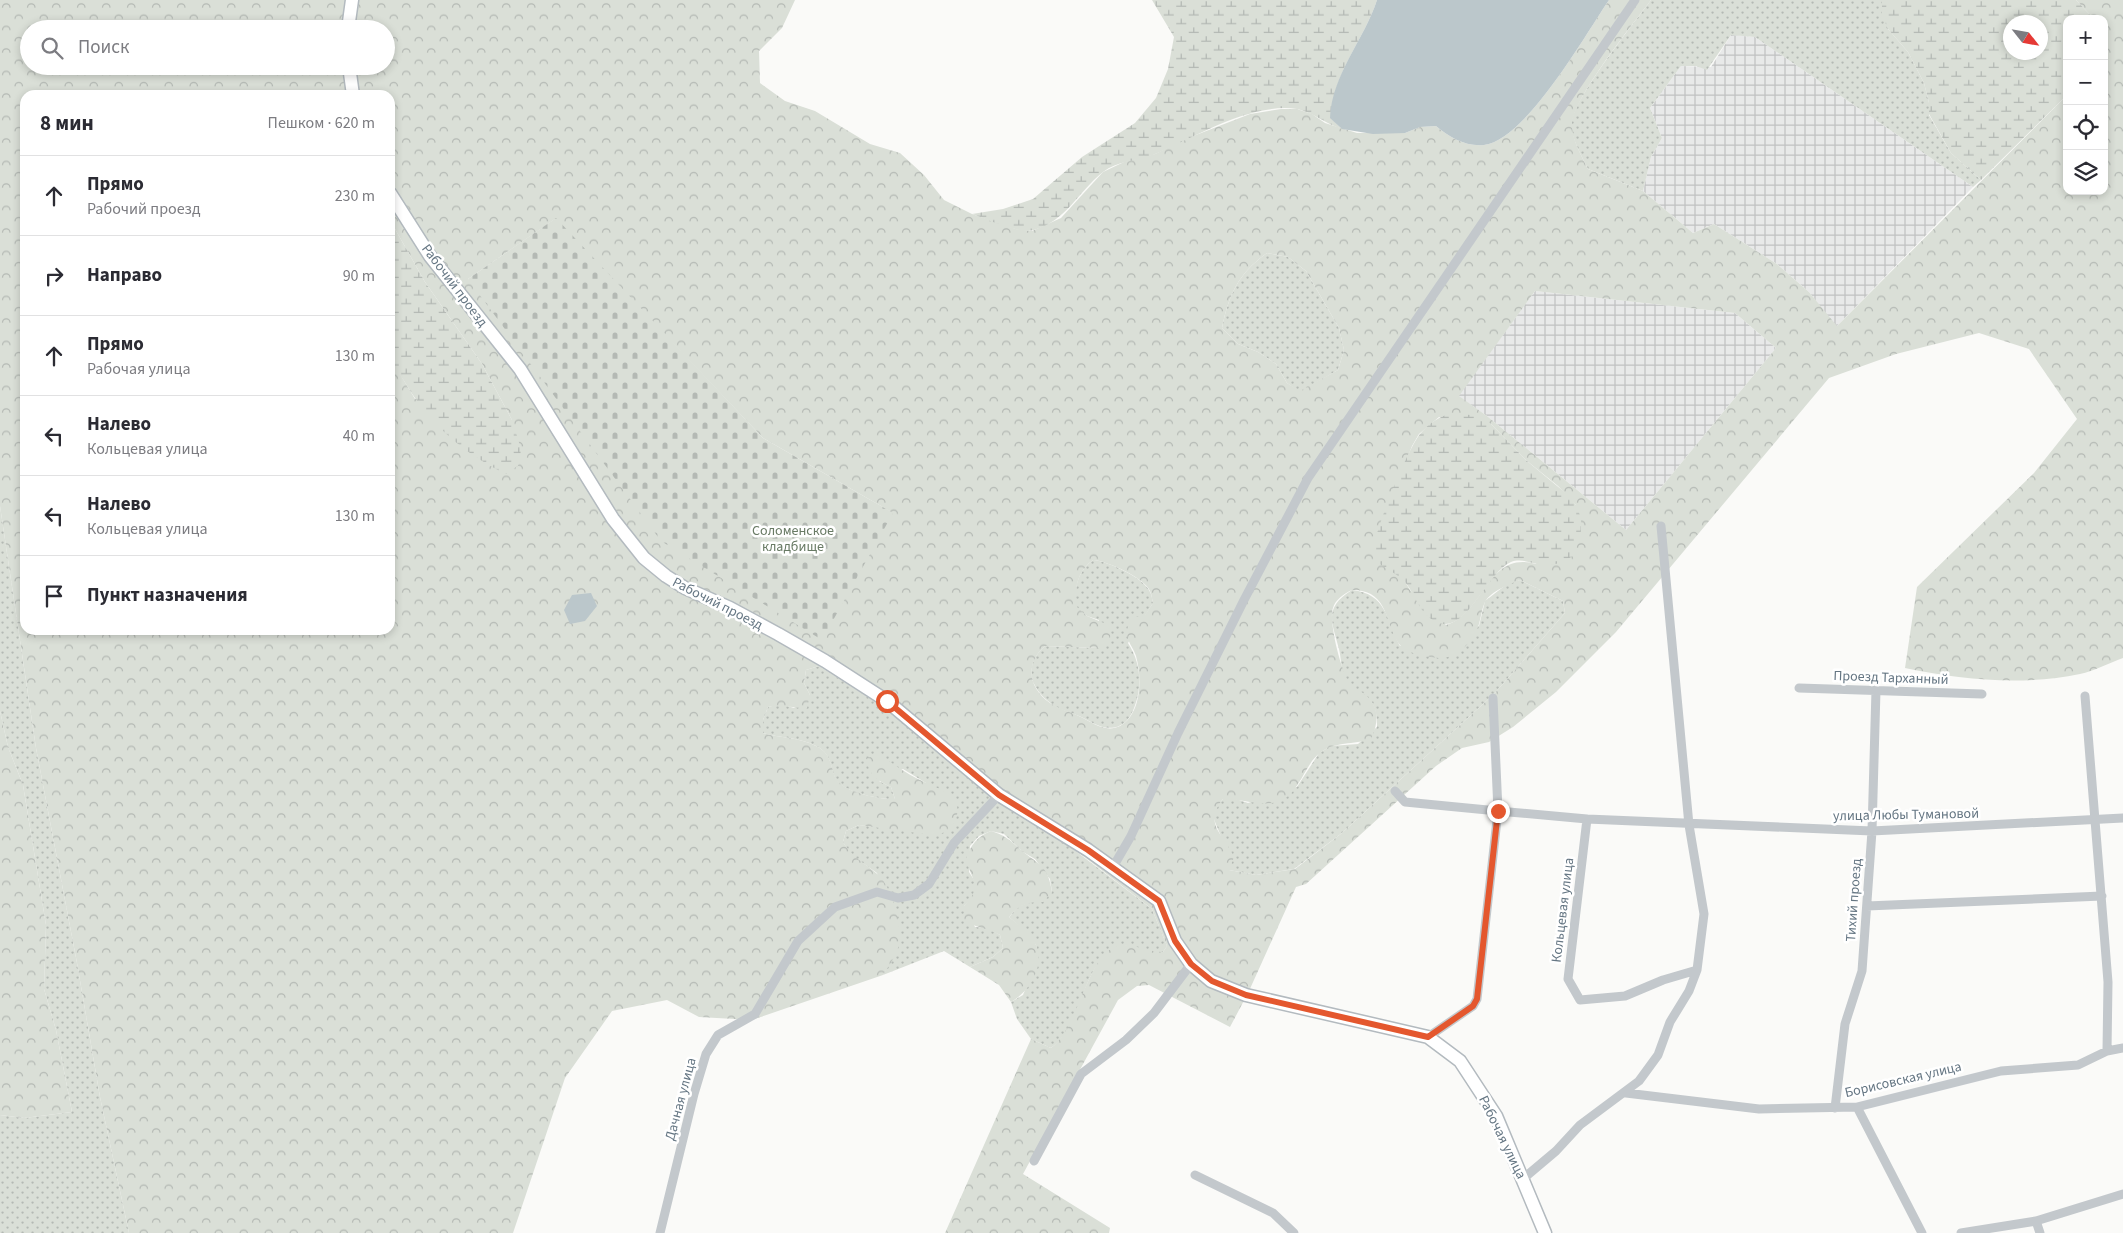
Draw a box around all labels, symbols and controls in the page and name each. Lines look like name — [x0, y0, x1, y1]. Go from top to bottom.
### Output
north arrow — [2003, 15, 2048, 60]
map controls — [2063, 15, 2108, 195]
button: + — [2063, 15, 2108, 60]
search box — [20, 20, 395, 75]
icon: search — [38, 34, 66, 62]
text: Поиск — [78, 34, 129, 61]
button: − — [2063, 60, 2108, 105]
button: locate — [2063, 105, 2108, 150]
text: 8 мин — [40, 108, 94, 138]
text: Пешком · 620 m — [268, 112, 375, 134]
button: layers — [2063, 150, 2108, 195]
text: Прямо — [87, 171, 144, 198]
icon: ahead — [40, 182, 68, 210]
text: 230 m — [335, 185, 375, 207]
text: Рабочий проезд — [87, 198, 200, 220]
street label: Рабочий проезд — [416, 240, 492, 332]
icon: right — [40, 262, 68, 290]
text: Направо — [87, 262, 162, 289]
text: 90 m — [343, 265, 375, 287]
text: Прямо — [87, 331, 144, 358]
icon: ahead — [40, 342, 68, 370]
text: 130 m — [335, 345, 375, 367]
text: Рабочая улица — [87, 358, 190, 380]
text: Налево — [87, 411, 151, 438]
icon: left — [40, 422, 68, 450]
text: 40 m — [343, 425, 375, 447]
text: Кольцевая улица — [87, 438, 208, 460]
text: Налево — [87, 491, 151, 518]
icon: left — [40, 502, 68, 530]
text: 130 m — [335, 505, 375, 527]
text: Кольцевая улица — [87, 518, 208, 540]
park label: Соломенское кладбище — [752, 521, 834, 557]
street label: Рабочий проезд — [669, 572, 767, 636]
icon: arrive — [40, 582, 68, 610]
text: Пункт назначения — [87, 582, 248, 609]
street label: Проезд Тарханный — [1833, 666, 1949, 690]
route start — [876, 690, 899, 713]
route end — [1487, 800, 1510, 823]
street label: улица Любы Тумановой — [1833, 804, 1979, 826]
street label: Кольцевая улица — [1547, 857, 1579, 964]
street label: Тихий проезд — [1841, 857, 1867, 942]
street label: Дачная улица — [660, 1056, 702, 1143]
street label: Борисовская улица — [1843, 1057, 1964, 1103]
street label: Рабочая улица — [1473, 1092, 1531, 1183]

